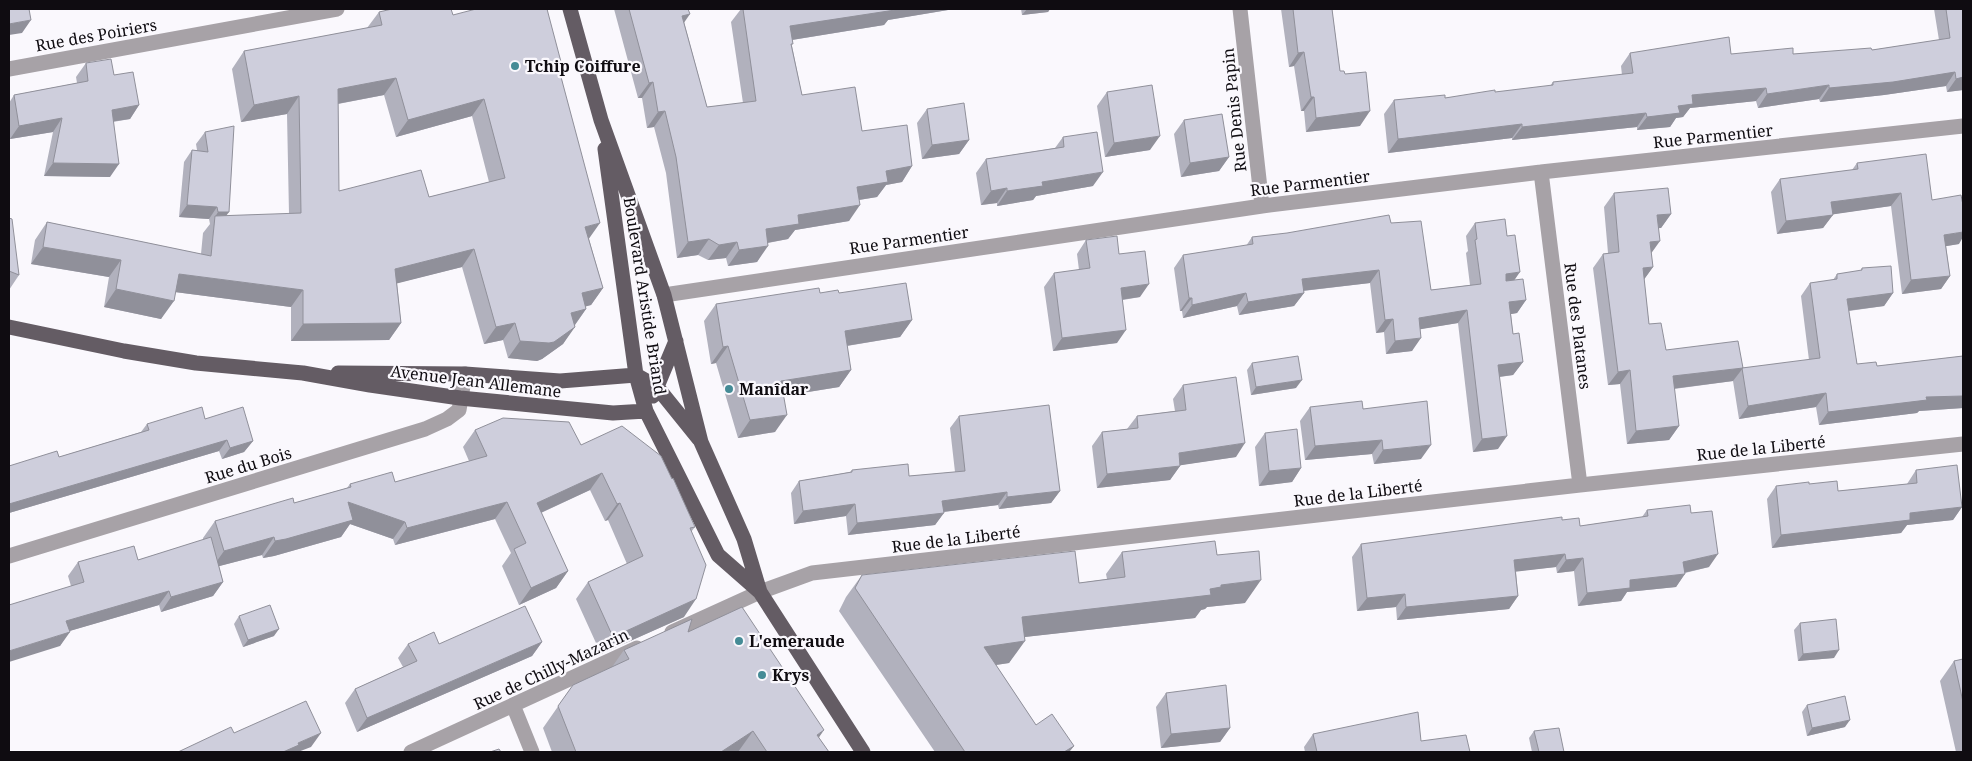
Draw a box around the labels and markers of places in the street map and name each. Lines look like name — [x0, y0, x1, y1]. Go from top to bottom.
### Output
place label: Tchip Coiffure — [525, 55, 641, 77]
marker: Tchip Coiffure — [509, 60, 521, 72]
place label: Manîdar — [739, 378, 809, 400]
marker: Manîdar — [723, 383, 735, 395]
place label: L'emeraude — [749, 630, 845, 652]
marker: L'emeraude — [733, 635, 745, 647]
place label: Krys — [772, 664, 809, 686]
marker: Krys — [756, 669, 768, 681]

